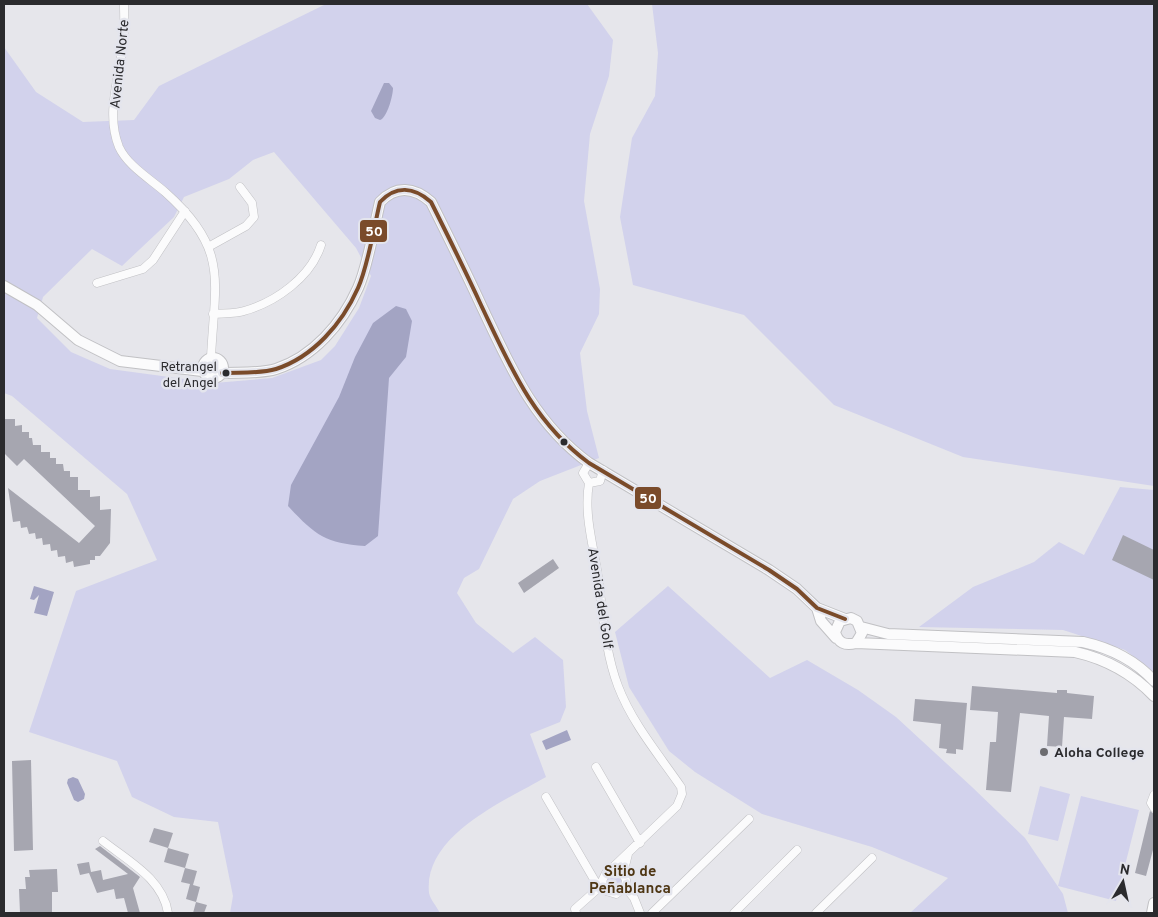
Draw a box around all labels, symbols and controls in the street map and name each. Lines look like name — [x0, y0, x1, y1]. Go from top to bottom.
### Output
street label: Avenida Norte — [107, 19, 134, 110]
line badge: 50 — [359, 219, 388, 243]
text: 50 — [365, 224, 383, 241]
place label: Retrangel del Angel — [160, 360, 217, 392]
marker: Retrangel del Angel — [221, 368, 231, 378]
unlabelled marker — [559, 437, 569, 447]
line badge: 50 — [634, 486, 662, 510]
text: 50 — [639, 491, 657, 508]
street label: Avenida del Golf — [583, 547, 616, 650]
place label: Aloha College — [1054, 745, 1145, 762]
marker: Aloha College — [1038, 746, 1050, 758]
north arrow — [1098, 857, 1148, 907]
text: N — [1118, 861, 1131, 880]
district label: Sitio de Peñablanca — [589, 863, 671, 899]

